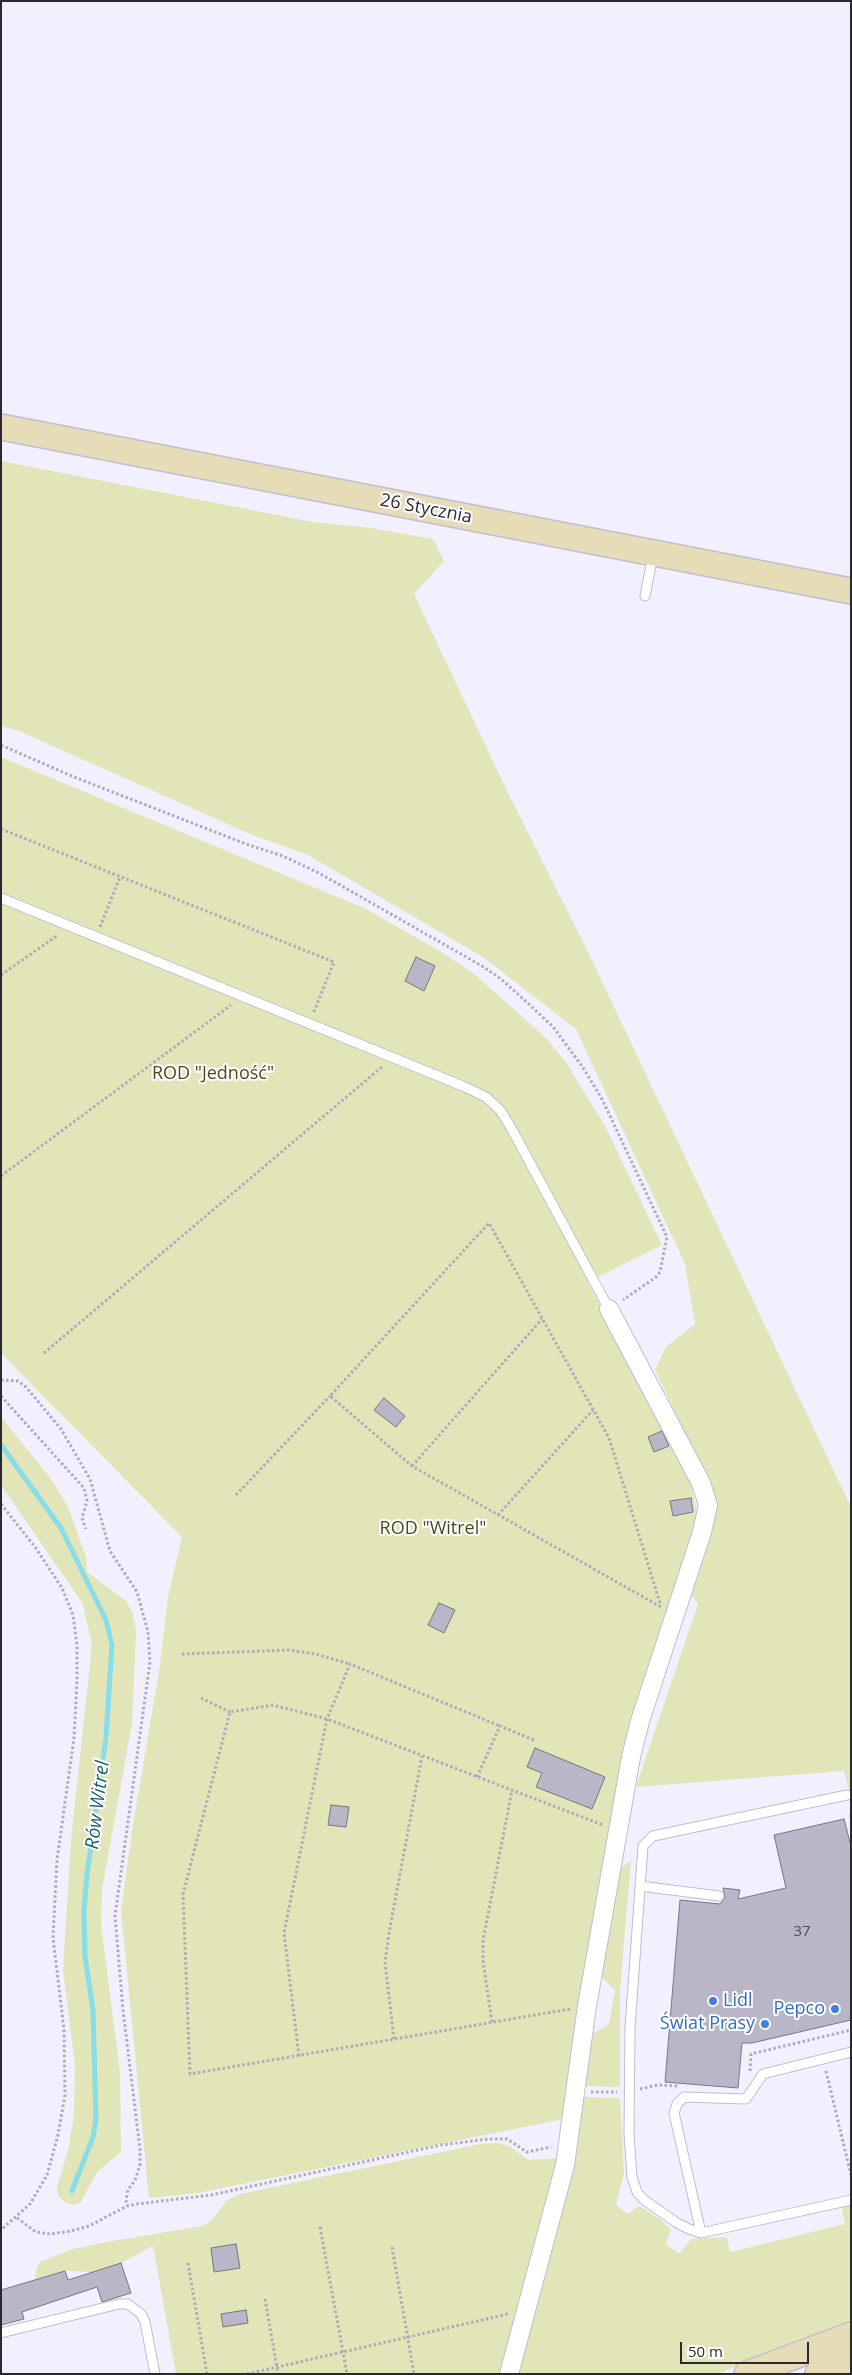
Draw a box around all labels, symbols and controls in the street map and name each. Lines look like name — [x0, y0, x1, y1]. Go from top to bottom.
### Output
street label: 26 Stycznia — [378, 490, 474, 528]
park label: ROD "Jedność" — [152, 1063, 274, 1085]
park label: ROD "Witrel" — [380, 1518, 486, 1540]
water label: Rów Witrel — [81, 1759, 115, 1851]
house number: 37 — [793, 1923, 811, 1941]
place label: Lidl — [723, 1990, 752, 2012]
marker: Lidl — [707, 1995, 719, 2007]
place label: Pepco — [774, 1998, 825, 2020]
marker: Pepco — [829, 2003, 841, 2015]
place label: Świat Prasy — [660, 2013, 755, 2035]
marker: Świat Prasy — [759, 2018, 771, 2030]
scale bar — [682, 2332, 811, 2364]
text: 50 m — [688, 2341, 723, 2361]

